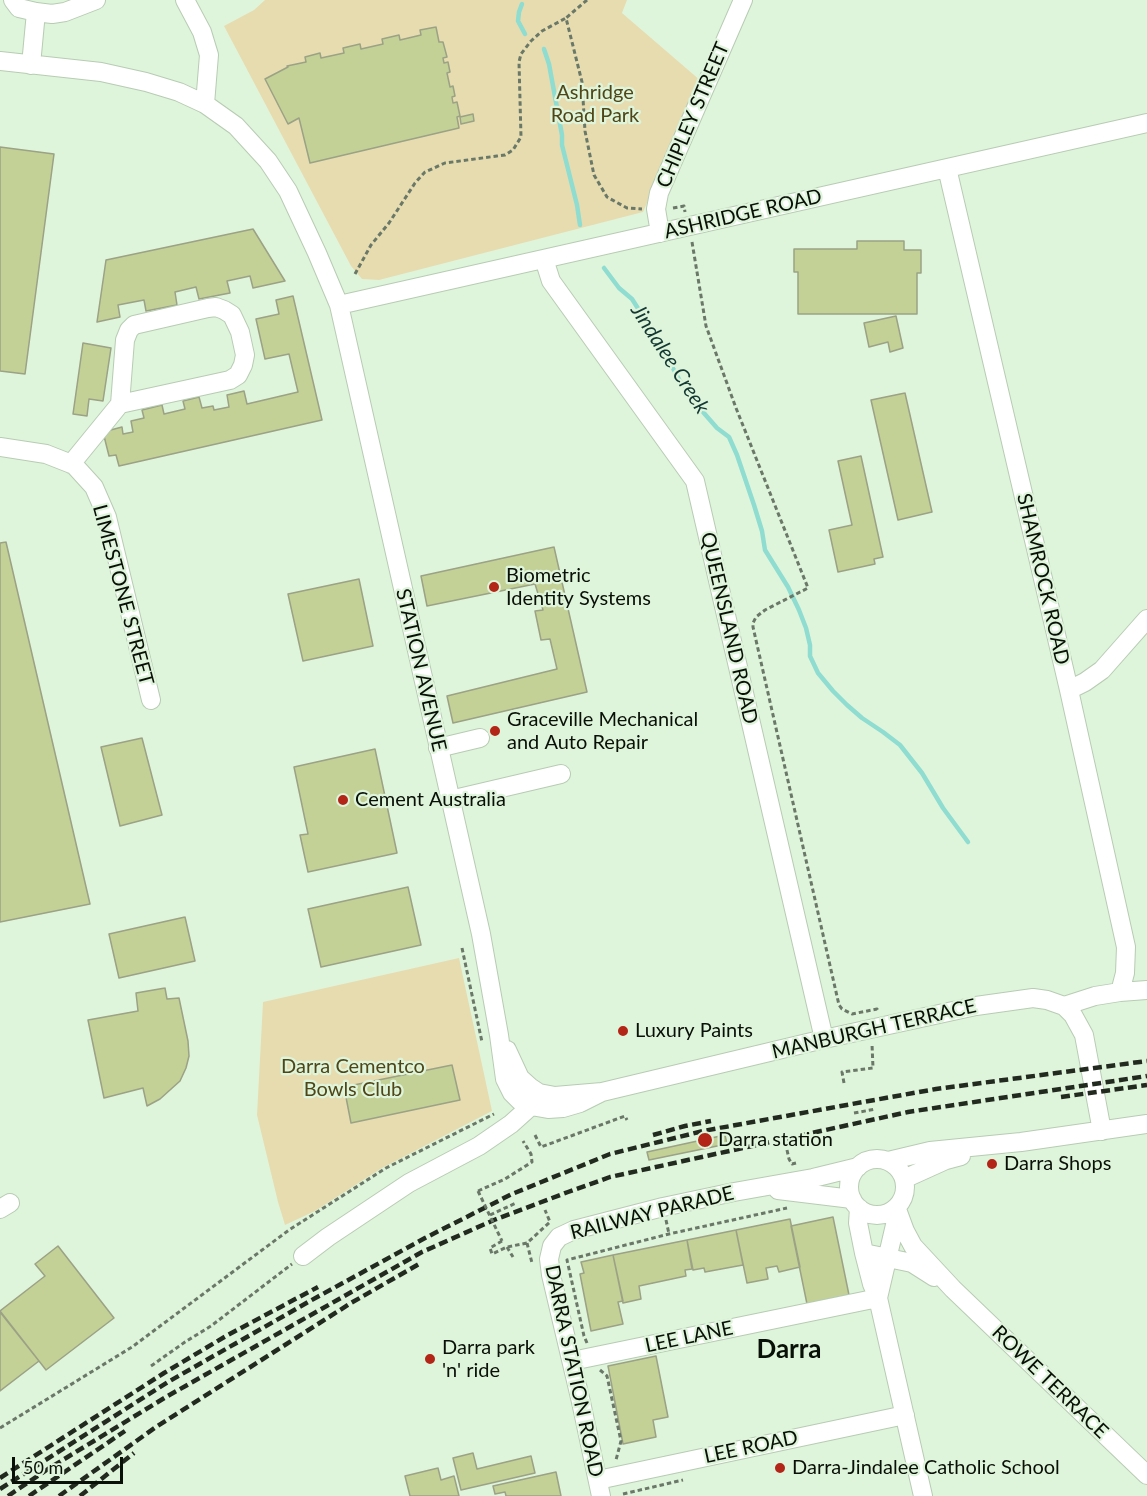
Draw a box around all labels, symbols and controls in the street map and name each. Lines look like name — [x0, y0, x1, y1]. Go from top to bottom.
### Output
street label: CHIPLEY STREET — [652, 39, 734, 191]
park label: Ashridge Road Park — [551, 81, 639, 128]
street label: ASHRIDGE ROAD — [662, 184, 824, 244]
water label: Jindalee Creek — [625, 299, 715, 419]
street label: SHAMROCK ROAD — [1012, 491, 1074, 667]
street label: LIMESTONE STREET — [87, 502, 159, 688]
street label: QUEENSLAND ROAD — [695, 530, 763, 726]
place label: Biometric Identity Systems — [506, 564, 651, 611]
marker: Biometric Identity Systems — [487, 580, 501, 594]
street label: STATION AVENUE — [391, 586, 451, 754]
place label: Graceville Mechanical and Auto Repair — [507, 708, 698, 755]
marker: Graceville Mechanical and Auto Repair — [488, 724, 502, 738]
place label: Cement Australia — [355, 788, 506, 812]
marker: Cement Australia — [336, 793, 350, 807]
street label: MANBURGH TERRACE — [770, 994, 978, 1064]
place label: Luxury Paints — [635, 1019, 753, 1043]
marker: Luxury Paints — [616, 1024, 630, 1038]
park label: Darra Cementco Bowls Club — [281, 1055, 425, 1102]
place label: Darra station — [718, 1128, 833, 1152]
marker: Darra station — [696, 1131, 714, 1149]
place label: Darra Shops — [1004, 1152, 1111, 1176]
marker: Darra Shops — [985, 1157, 999, 1171]
street label: RAILWAY PARADE — [568, 1181, 736, 1245]
street label: DARRA STATION ROAD — [540, 1263, 608, 1479]
street label: LEE LANE — [643, 1316, 735, 1358]
street label: ROWE TERRACE — [987, 1321, 1113, 1443]
district label: Darra — [756, 1334, 822, 1366]
place label: Darra park 'n' ride — [442, 1336, 535, 1383]
marker: Darra park 'n' ride — [423, 1352, 437, 1366]
street label: LEE ROAD — [702, 1425, 800, 1469]
scale bar — [15, 1445, 126, 1483]
text: 50 m — [23, 1456, 63, 1478]
place label: Darra-Jindalee Catholic School — [792, 1456, 1060, 1480]
marker: Darra-Jindalee Catholic School — [773, 1461, 787, 1475]

